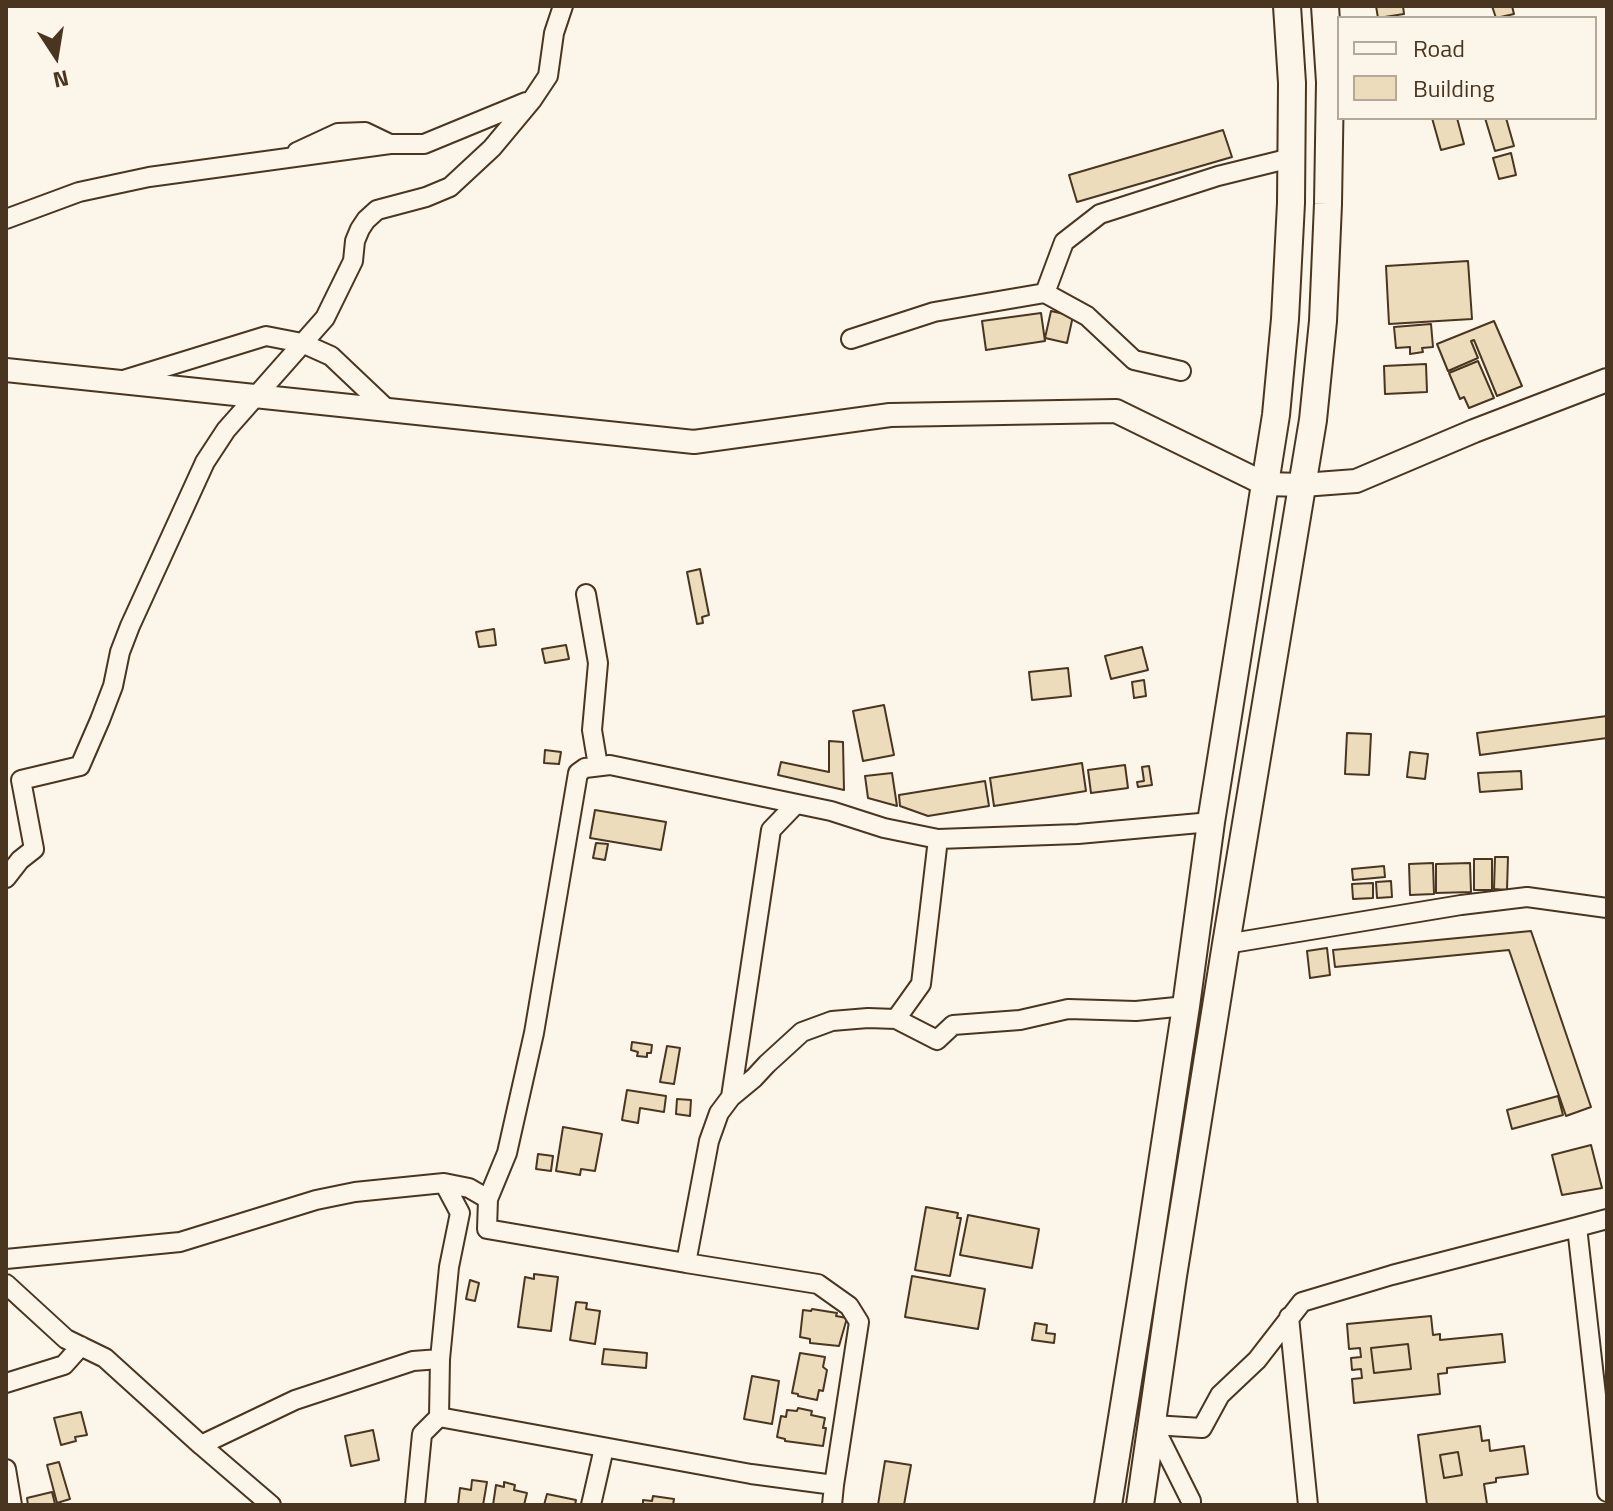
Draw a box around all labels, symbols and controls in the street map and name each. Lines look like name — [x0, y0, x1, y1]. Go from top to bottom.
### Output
north arrow — [16, 16, 96, 96]
legend — [1337, 16, 1597, 120]
text: Road — [1413, 30, 1465, 66]
text: N — [50, 61, 72, 98]
text: Building — [1413, 70, 1495, 106]

